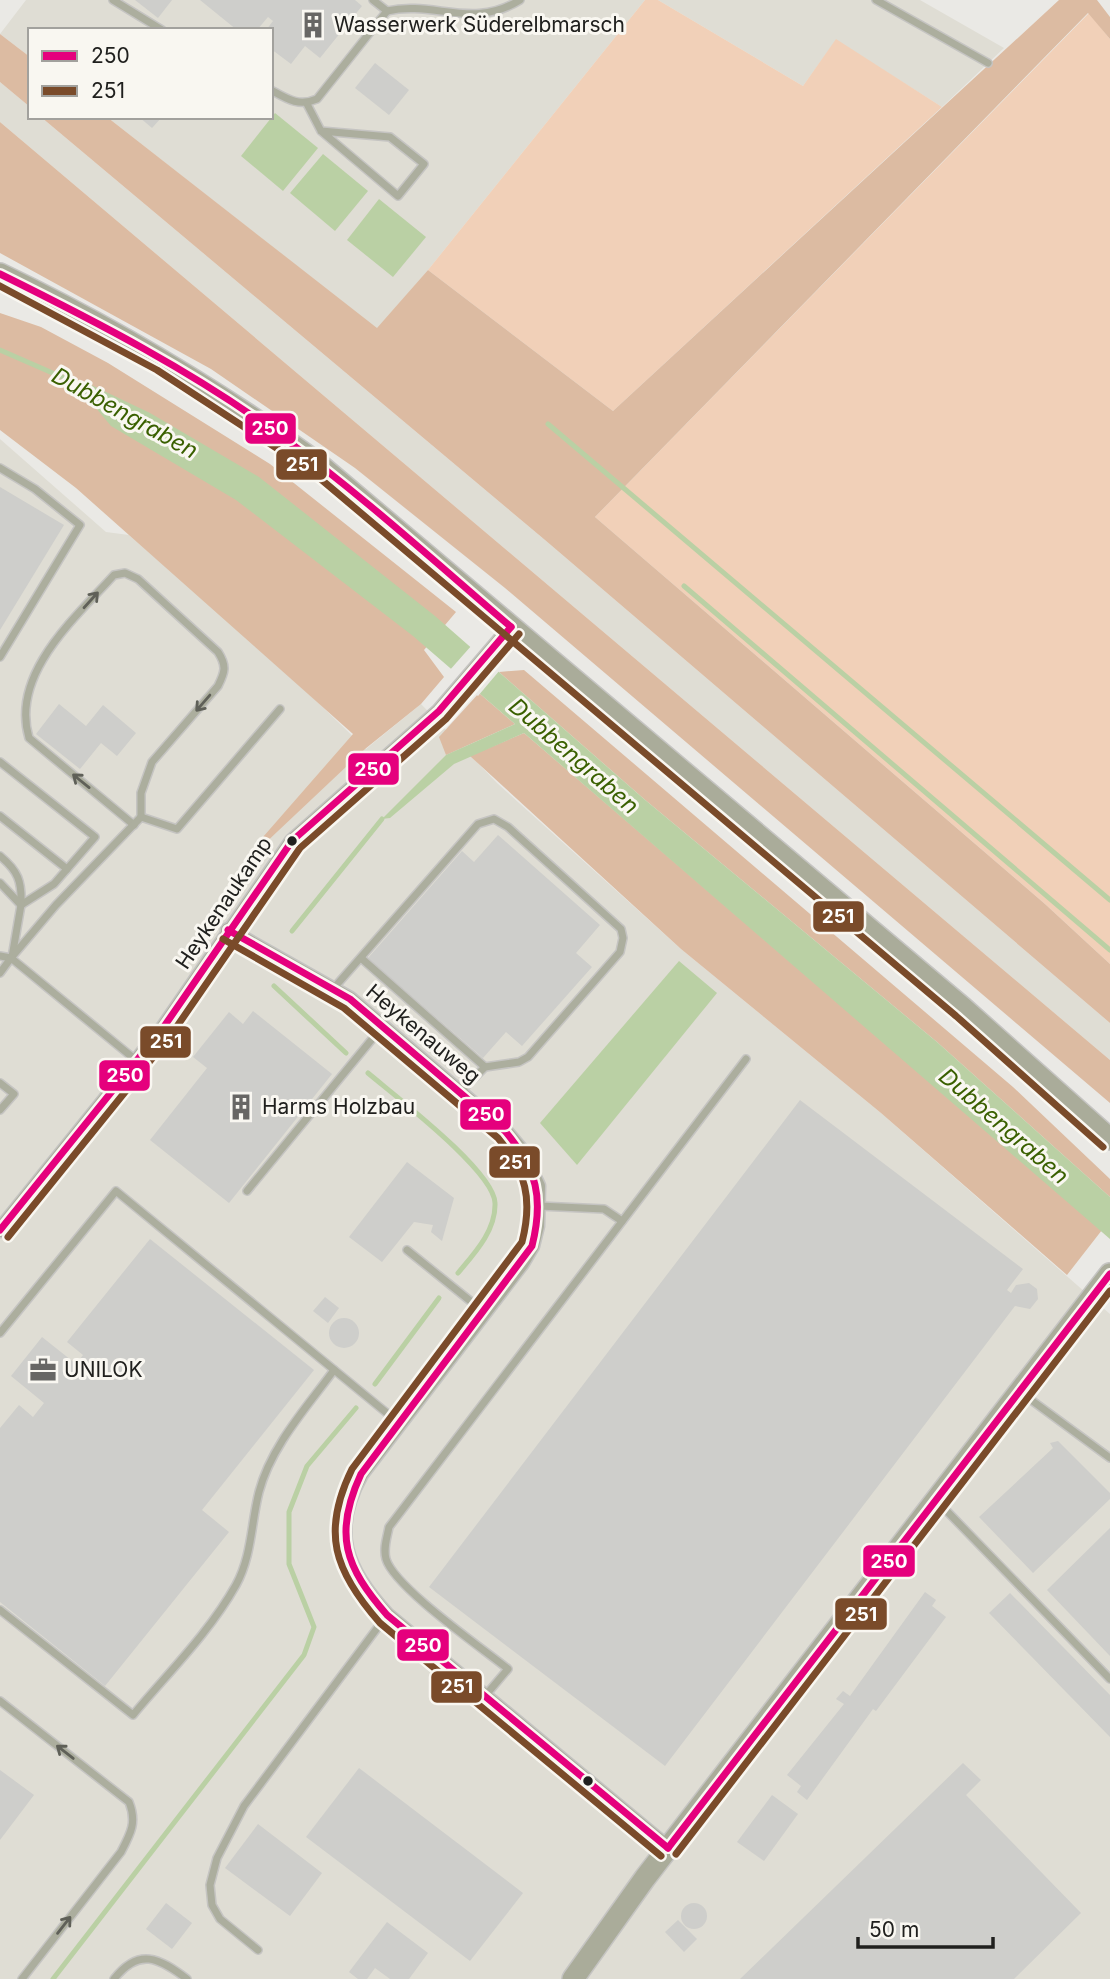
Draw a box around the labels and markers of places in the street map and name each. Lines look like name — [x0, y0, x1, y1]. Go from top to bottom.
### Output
building icon: Wasserwerk Süderelbmarsch — [298, 10, 328, 40]
place label: Wasserwerk Süderelbmarsch — [334, 12, 625, 37]
unlabelled marker — [285, 834, 299, 848]
building icon: Harms Holzbau — [226, 1092, 256, 1122]
place label: Harms Holzbau — [262, 1094, 415, 1119]
office icon: UNILOK — [28, 1355, 58, 1385]
place label: UNILOK — [64, 1357, 143, 1382]
unlabelled marker — [581, 1774, 595, 1788]

